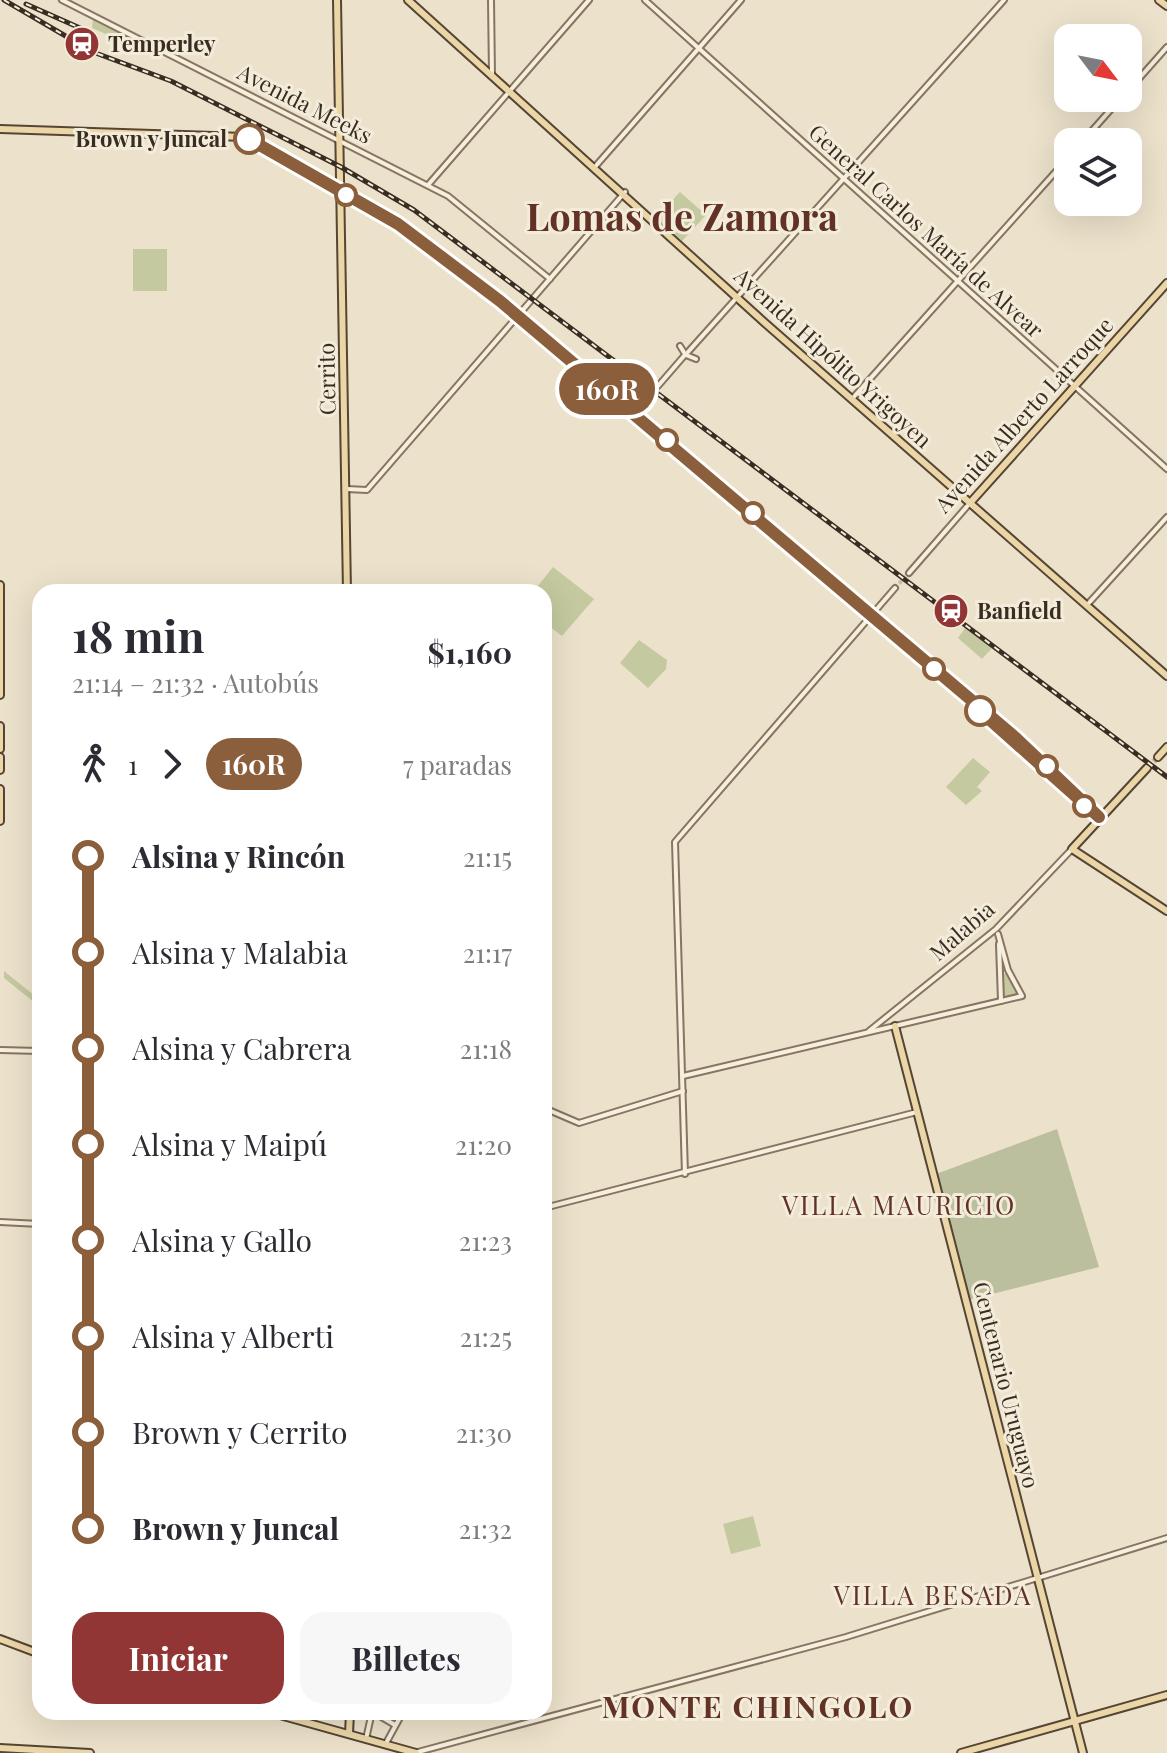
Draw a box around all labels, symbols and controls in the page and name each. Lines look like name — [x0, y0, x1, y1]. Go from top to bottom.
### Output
north arrow — [1054, 24, 1142, 112]
map controls — [1054, 24, 1142, 216]
station icon: Temperley — [63, 25, 101, 63]
place label: Temperley — [108, 28, 216, 58]
street label: Avenida Meeks — [232, 56, 378, 150]
street label: General Carlos María de Alvear — [803, 117, 1051, 344]
place label: Brown y Juncal — [75, 123, 227, 153]
marker: Brown y Juncal — [234, 124, 264, 154]
button: layers — [1054, 128, 1142, 216]
unlabelled marker — [335, 184, 357, 206]
district label: Lomas de Zamora — [526, 190, 838, 241]
street label: Avenida Hipólito Yrigoyen — [728, 260, 939, 454]
street label: Avenida Alberto Larroque — [927, 310, 1119, 519]
street label: Cerrito — [310, 343, 342, 415]
line badge: 160R — [551, 363, 663, 415]
text: 160R — [575, 370, 639, 407]
unlabelled marker — [656, 429, 678, 451]
unlabelled marker — [742, 502, 764, 524]
station icon: Banfield — [932, 592, 970, 630]
place label: Banfield — [977, 595, 1062, 625]
text: 18 min — [72, 605, 204, 664]
text: $1,160 — [427, 632, 512, 672]
unlabelled marker — [923, 658, 945, 680]
text: 21:14 – 21:32 · Autobús — [72, 665, 319, 700]
unlabelled marker — [965, 696, 995, 726]
icon: walk — [72, 742, 116, 786]
icon: forward — [150, 742, 194, 786]
text: 160R — [222, 745, 286, 782]
text: 1 — [128, 747, 138, 782]
text: 7 paradas — [403, 747, 512, 782]
unlabelled marker — [1036, 755, 1058, 777]
unlabelled marker — [1073, 795, 1095, 817]
text: Alsina y Rincón — [132, 836, 345, 876]
text: 21:15 — [463, 839, 512, 874]
street label: Malabia — [922, 894, 1000, 967]
text: Alsina y Malabia — [132, 932, 348, 972]
text: 21:17 — [463, 935, 512, 970]
text: Alsina y Cabrera — [132, 1028, 351, 1068]
text: 21:18 — [460, 1031, 512, 1066]
text: Alsina y Maipú — [132, 1124, 327, 1164]
text: 21:20 — [455, 1127, 512, 1162]
district label: VILLA MAURICIO — [781, 1187, 1016, 1222]
text: Alsina y Gallo — [132, 1220, 312, 1260]
text: 21:23 — [459, 1223, 512, 1258]
street label: Centenario Uruguayo — [967, 1278, 1047, 1491]
text: Alsina y Alberti — [132, 1316, 334, 1356]
text: 21:25 — [460, 1319, 512, 1354]
text: Brown y Cerrito — [132, 1412, 347, 1452]
text: 21:30 — [456, 1415, 512, 1450]
text: Brown y Juncal — [132, 1508, 339, 1548]
text: 21:32 — [459, 1511, 512, 1546]
district label: VILLA BESADA — [833, 1577, 1032, 1612]
button: Iniciar — [72, 1612, 284, 1704]
button: Billetes — [300, 1612, 512, 1704]
district label: MONTE CHINGOLO — [602, 1686, 914, 1726]

